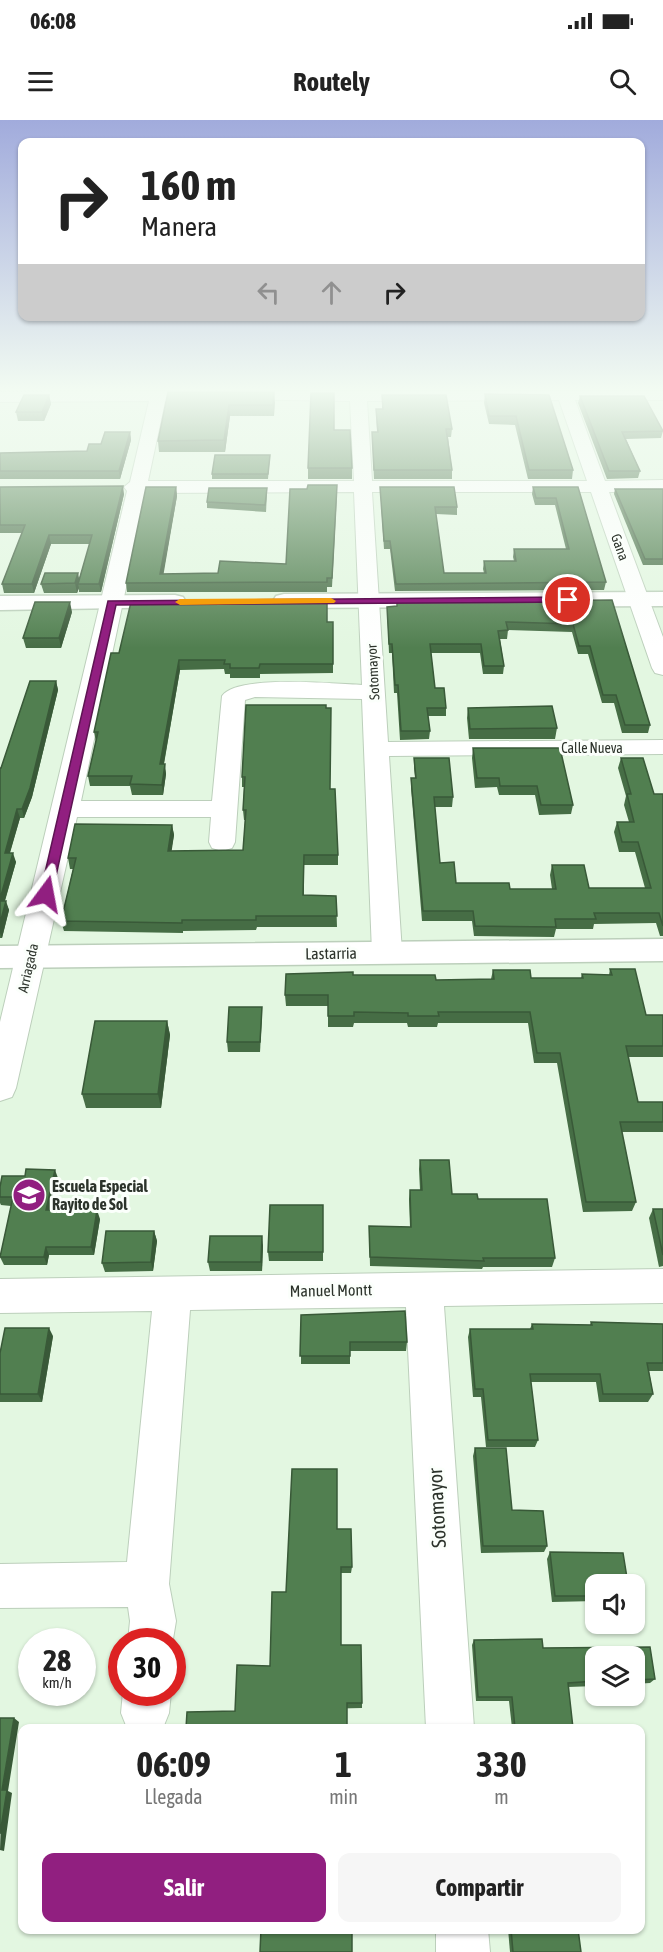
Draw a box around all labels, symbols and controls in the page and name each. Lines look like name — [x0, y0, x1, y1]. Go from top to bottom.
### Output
text: 06:08 — [30, 8, 76, 34]
icon: menu — [24, 65, 57, 98]
icon: search — [606, 65, 639, 98]
text: Routely — [293, 66, 370, 97]
text: 160 m — [141, 161, 236, 209]
icon: right — [42, 162, 120, 240]
text: Manera — [141, 211, 217, 242]
icon: left — [252, 276, 285, 309]
icon: ahead — [315, 276, 348, 309]
icon: right — [378, 276, 411, 309]
street label: Gana — [608, 531, 632, 563]
pin — [542, 574, 593, 625]
icon: arrive — [551, 583, 584, 616]
street label: Sotomayor — [364, 643, 382, 700]
street label: Calle Nueva — [561, 740, 623, 756]
position arrow — [14, 862, 78, 926]
street label: Arriagada — [15, 942, 41, 994]
street label: Lastarria — [305, 944, 357, 962]
school or university icon: Escuela Especial Rayito de Sol — [11, 1177, 47, 1213]
place label: Escuela Especial Rayito de Sol — [52, 1177, 149, 1213]
street label: Manuel Montt — [290, 1280, 373, 1300]
street label: Sotomayor — [423, 1466, 450, 1548]
map controls — [585, 1574, 645, 1706]
button: sound — [585, 1574, 645, 1634]
speed limit sign: 30 — [108, 1628, 186, 1706]
text: 28 — [43, 1643, 71, 1677]
button: layers — [585, 1646, 645, 1706]
text: km/h — [42, 1674, 72, 1691]
text: 06:09 — [136, 1743, 211, 1785]
text: 1 — [335, 1743, 352, 1785]
text: 330 — [476, 1743, 527, 1785]
text: Llegada — [144, 1785, 203, 1808]
text: min — [329, 1785, 358, 1808]
text: m — [494, 1785, 509, 1808]
button: Salir — [42, 1853, 326, 1922]
button: Compartir — [338, 1853, 621, 1922]

